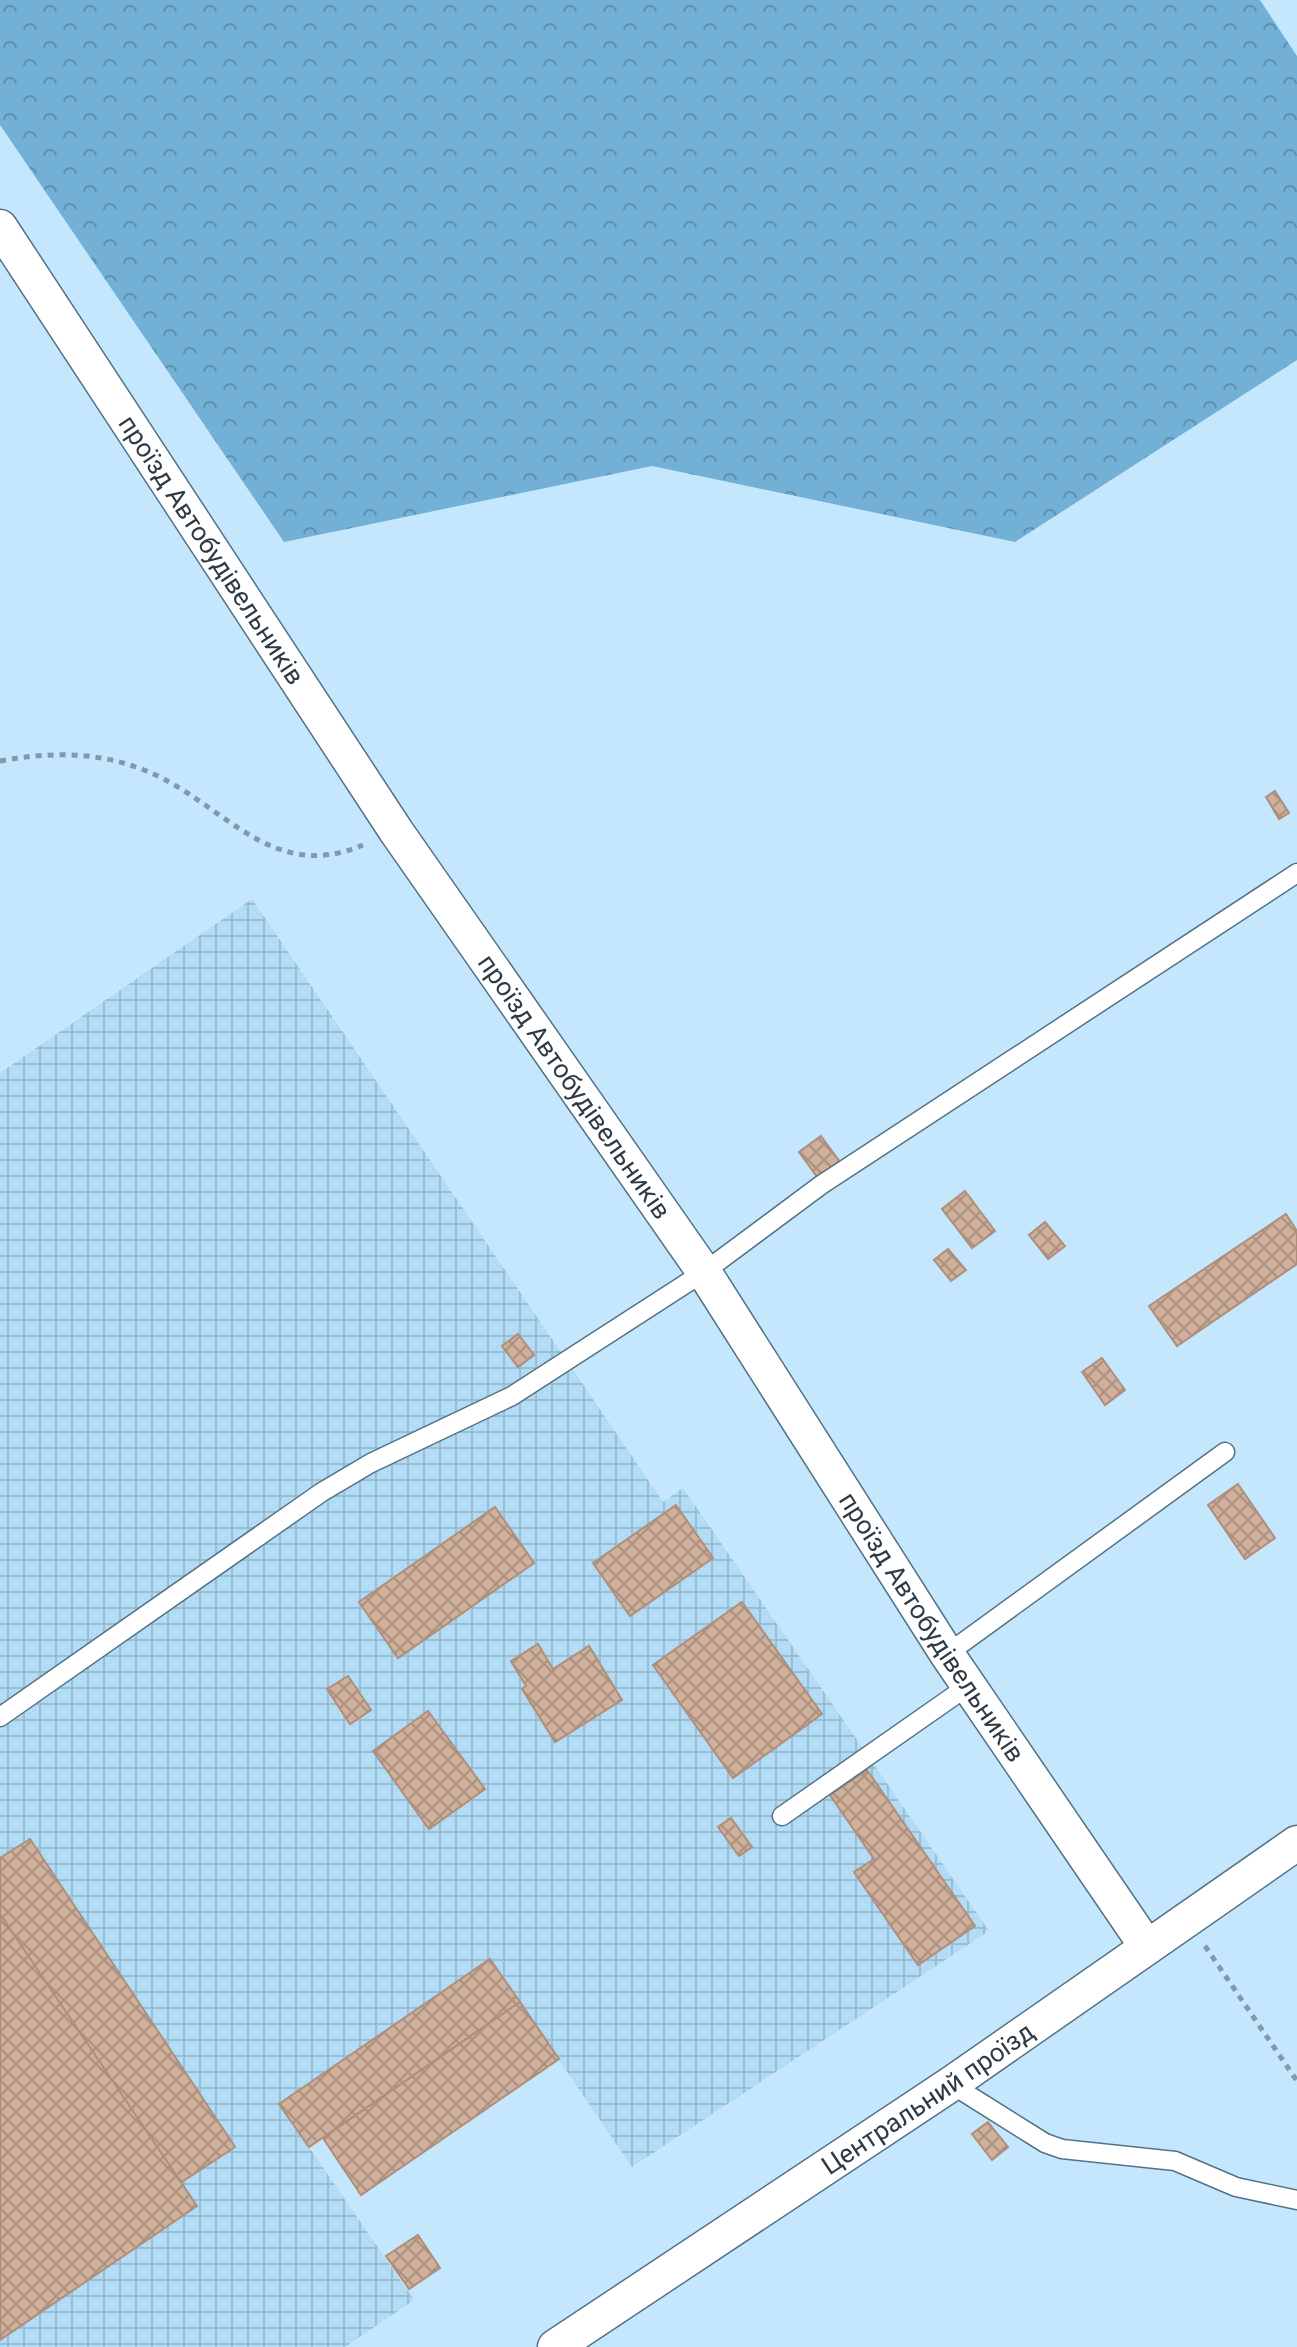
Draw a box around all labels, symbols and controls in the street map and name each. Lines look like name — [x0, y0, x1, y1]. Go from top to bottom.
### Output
street label: проїзд Автобудівельників — [113, 410, 311, 690]
street label: проїзд Автобудівельників — [472, 949, 677, 1225]
street label: проїзд Автобудівельників — [833, 1487, 1031, 1767]
street label: Центральний проїзд — [816, 2016, 1039, 2181]

